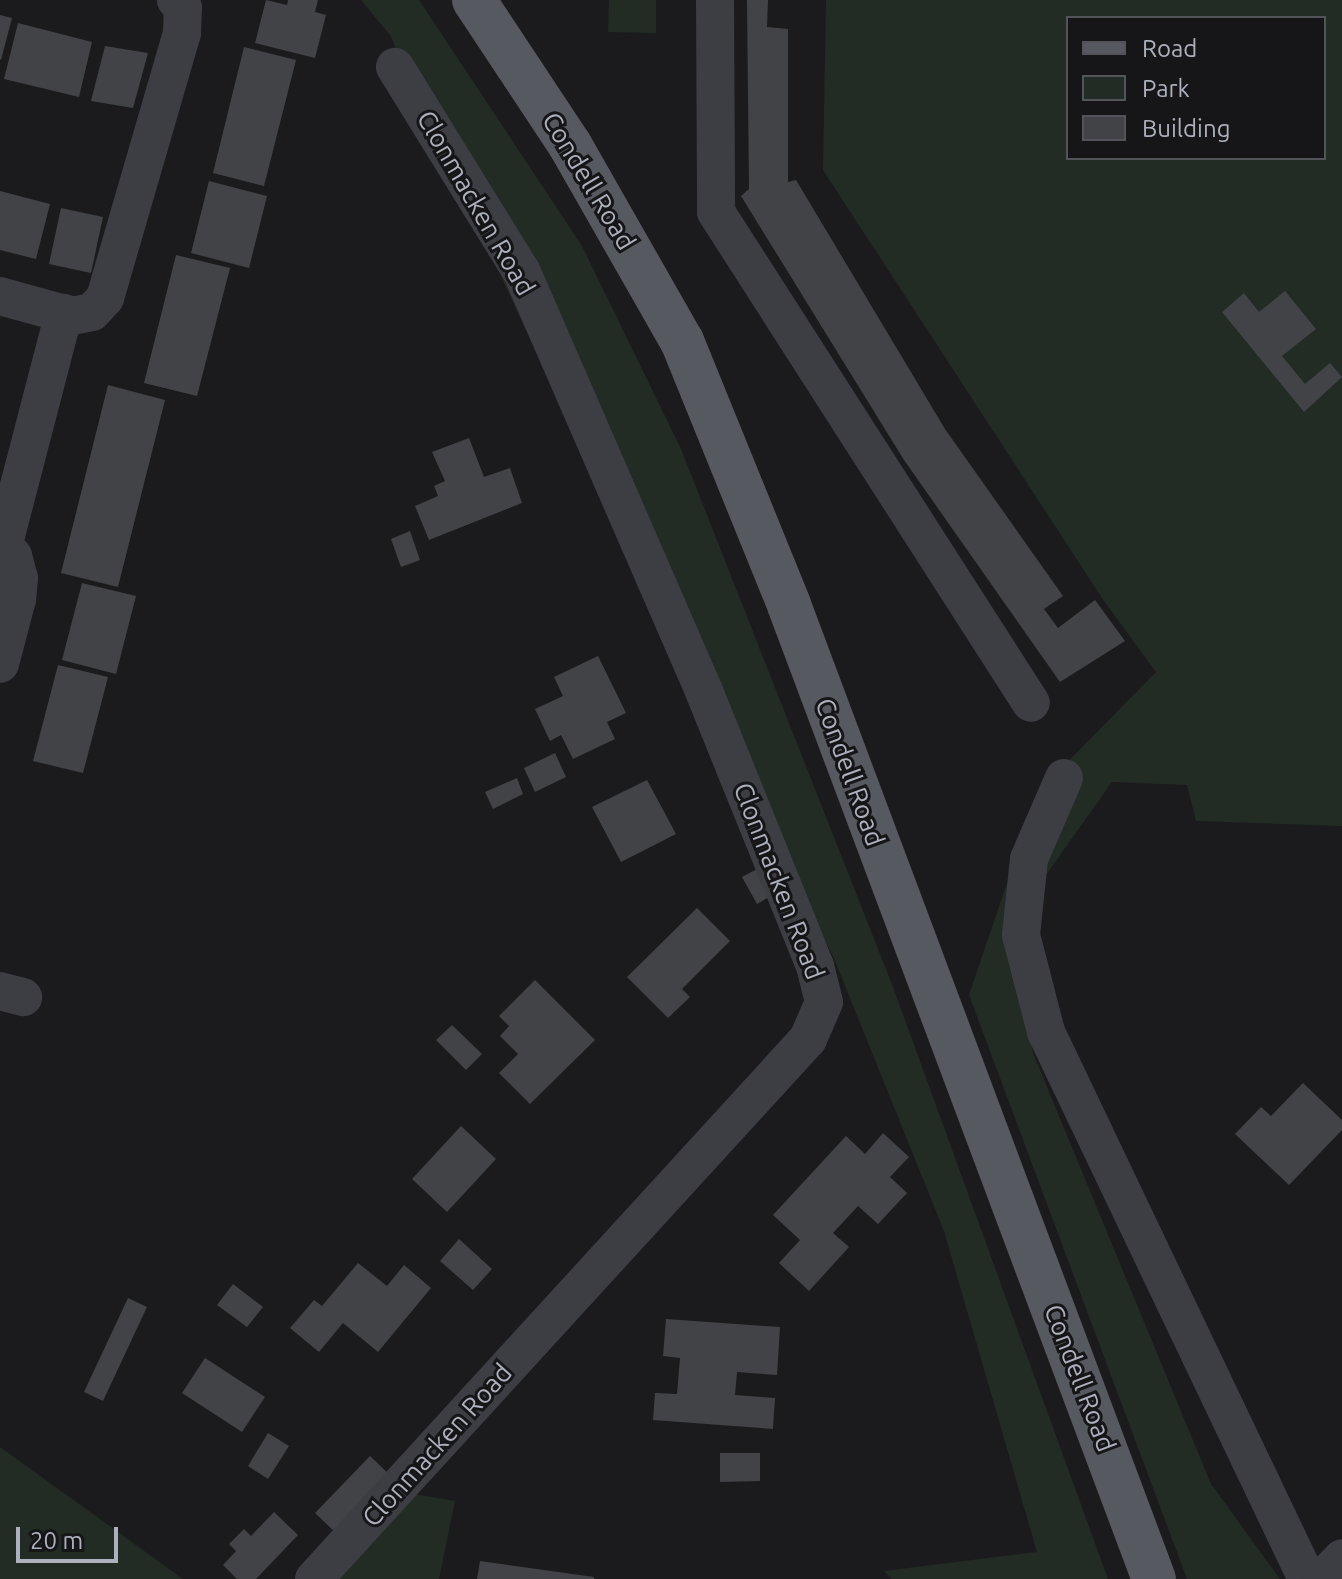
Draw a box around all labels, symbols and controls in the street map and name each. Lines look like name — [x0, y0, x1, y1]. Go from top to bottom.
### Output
legend — [1066, 16, 1326, 160]
text: Road — [1142, 35, 1197, 62]
text: Park — [1142, 75, 1190, 102]
street label: Clonmacken Road — [410, 105, 542, 301]
street label: Condell Road — [536, 107, 642, 255]
text: Building — [1142, 115, 1230, 142]
street label: Condell Road — [809, 694, 891, 850]
street label: Clonmacken Road — [727, 778, 831, 984]
street label: Condell Road — [1038, 1300, 1122, 1456]
street label: Clonmacken Road — [356, 1357, 518, 1533]
scale bar — [20, 1511, 122, 1561]
text: 20 m — [30, 1527, 83, 1554]

